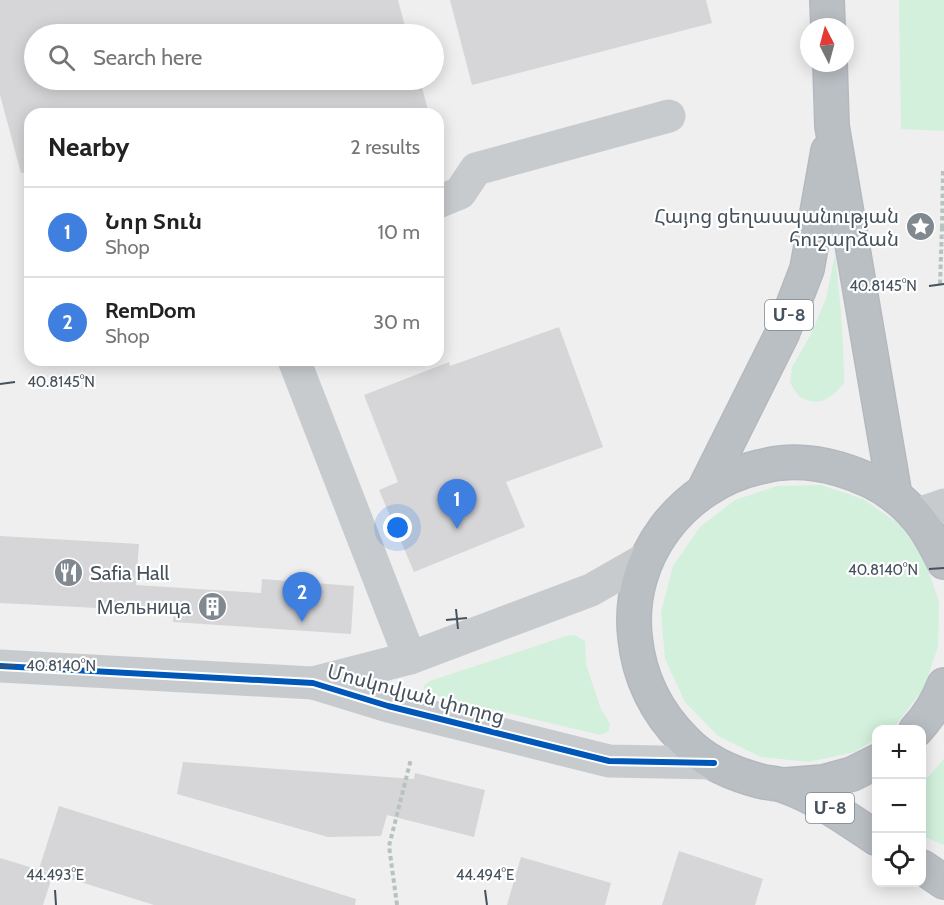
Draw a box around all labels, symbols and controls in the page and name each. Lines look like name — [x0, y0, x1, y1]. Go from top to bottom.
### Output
north arrow — [800, 18, 854, 72]
search box — [24, 24, 444, 90]
icon: search — [45, 41, 78, 74]
text: Search here — [93, 44, 202, 71]
text: Nearby — [48, 131, 129, 163]
text: 2 results — [350, 135, 420, 159]
place label: Հայոց ցեղասպանության հուշարձան — [654, 204, 899, 251]
text: Նոր Տուն — [105, 208, 202, 235]
place icon: Հայոց ցեղասպանության հուշարձան — [904, 211, 936, 243]
text: 1 — [64, 220, 71, 244]
text: 10 m — [377, 220, 420, 244]
text: Shop — [105, 235, 150, 259]
text: 40.8145°N — [849, 277, 917, 295]
text: RemDom — [105, 297, 196, 324]
road number: Մ-8 — [765, 300, 813, 330]
text: 2 — [62, 310, 73, 334]
text: 30 m — [373, 310, 420, 334]
text: Shop — [105, 324, 150, 348]
text: 40.8145°N — [27, 373, 95, 391]
pin: 1 — [438, 480, 476, 529]
your location — [383, 513, 412, 542]
restaurant icon: Safia Hall — [53, 557, 85, 589]
place label: Safia Hall — [90, 561, 169, 585]
text: 40.8140°N — [848, 561, 918, 579]
pin: 2 — [282, 572, 322, 622]
building icon: Мельница — [196, 591, 228, 623]
place label: Мельница — [97, 595, 192, 619]
text: 40.8140°N — [26, 657, 96, 675]
street label: Մոսկովյան փողոց — [325, 659, 507, 729]
map controls — [872, 725, 926, 887]
button: + — [872, 725, 926, 779]
button: − — [872, 779, 926, 833]
road number: Մ-8 — [806, 793, 854, 823]
button: locate — [872, 833, 926, 887]
text: 44.493°E — [26, 866, 84, 884]
text: 44.494°E — [456, 866, 514, 884]

